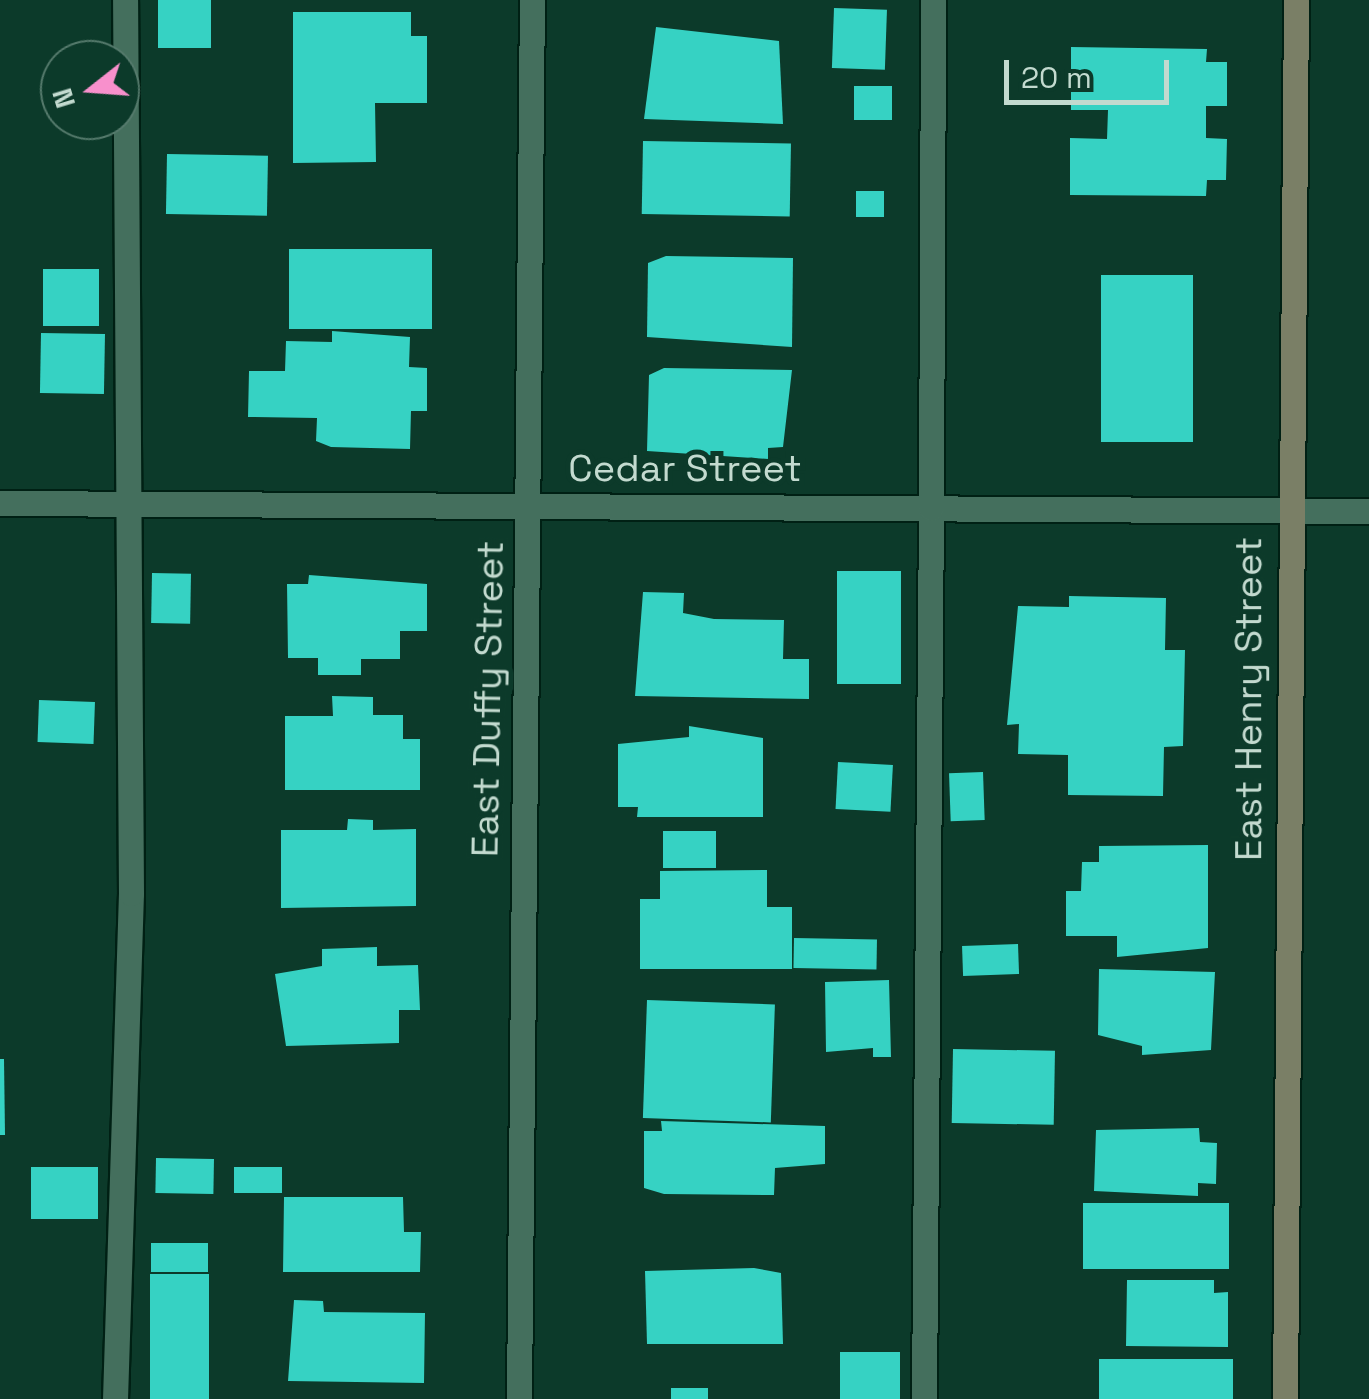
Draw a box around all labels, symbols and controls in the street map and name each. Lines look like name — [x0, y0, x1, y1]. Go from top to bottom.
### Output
north arrow — [40, 40, 140, 140]
scale bar — [1009, 40, 1174, 102]
text: 20 m — [1021, 58, 1092, 97]
text: N — [43, 84, 83, 112]
street label: Cedar Street — [568, 446, 802, 492]
street label: East Henry Street — [1226, 537, 1272, 861]
street label: East Duffy Street — [462, 540, 514, 858]

